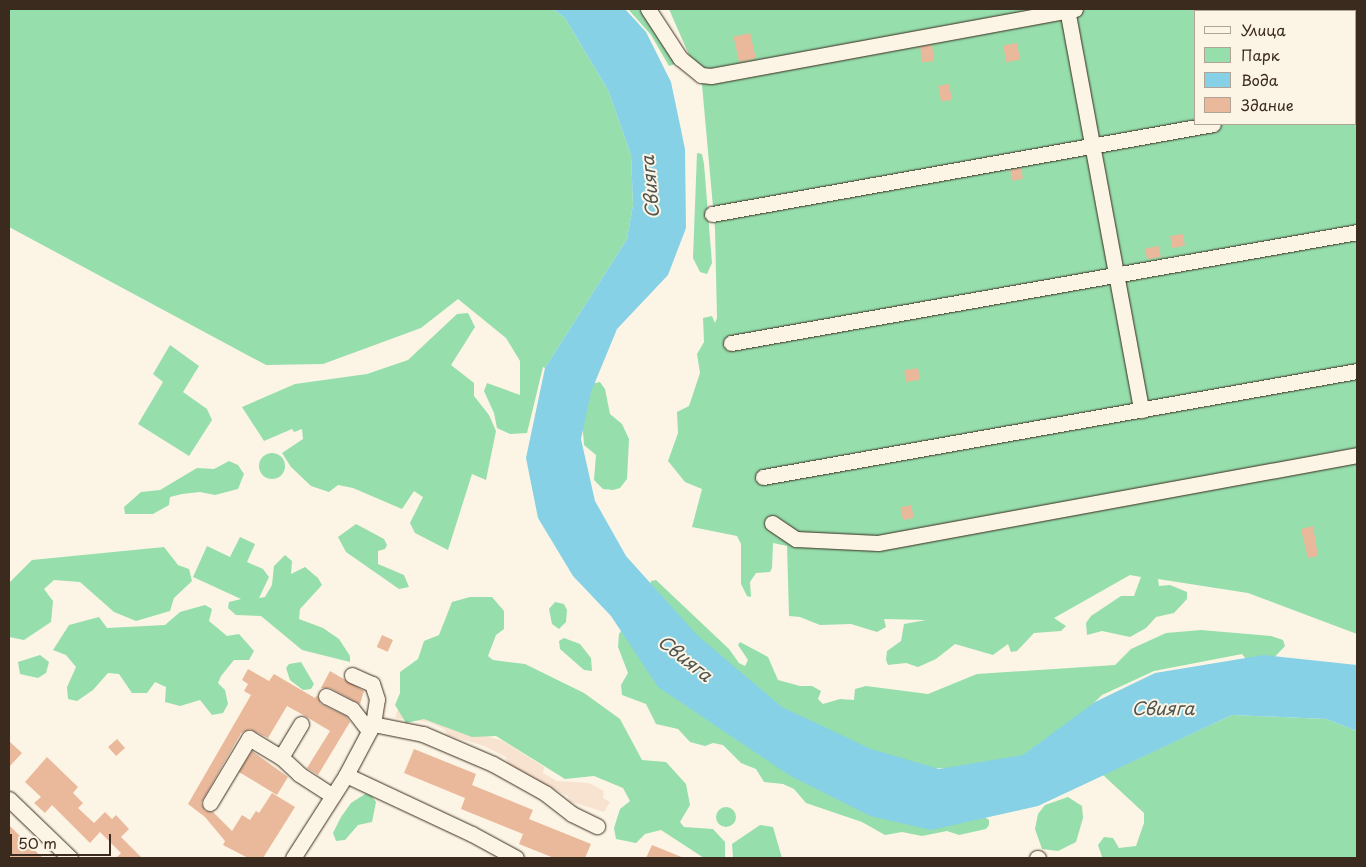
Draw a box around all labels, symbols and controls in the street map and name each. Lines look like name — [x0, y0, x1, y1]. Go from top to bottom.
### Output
legend — [1194, 10, 1356, 125]
text: Улица — [1241, 18, 1286, 41]
text: Парк — [1241, 43, 1280, 66]
text: Вода — [1241, 68, 1278, 91]
text: Здание — [1241, 93, 1294, 116]
water label: Свияга — [637, 155, 663, 219]
water label: Свияга — [654, 630, 716, 686]
water label: Свияга — [1132, 697, 1194, 719]
scale bar — [12, 824, 114, 856]
text: 50 m — [18, 831, 57, 854]

